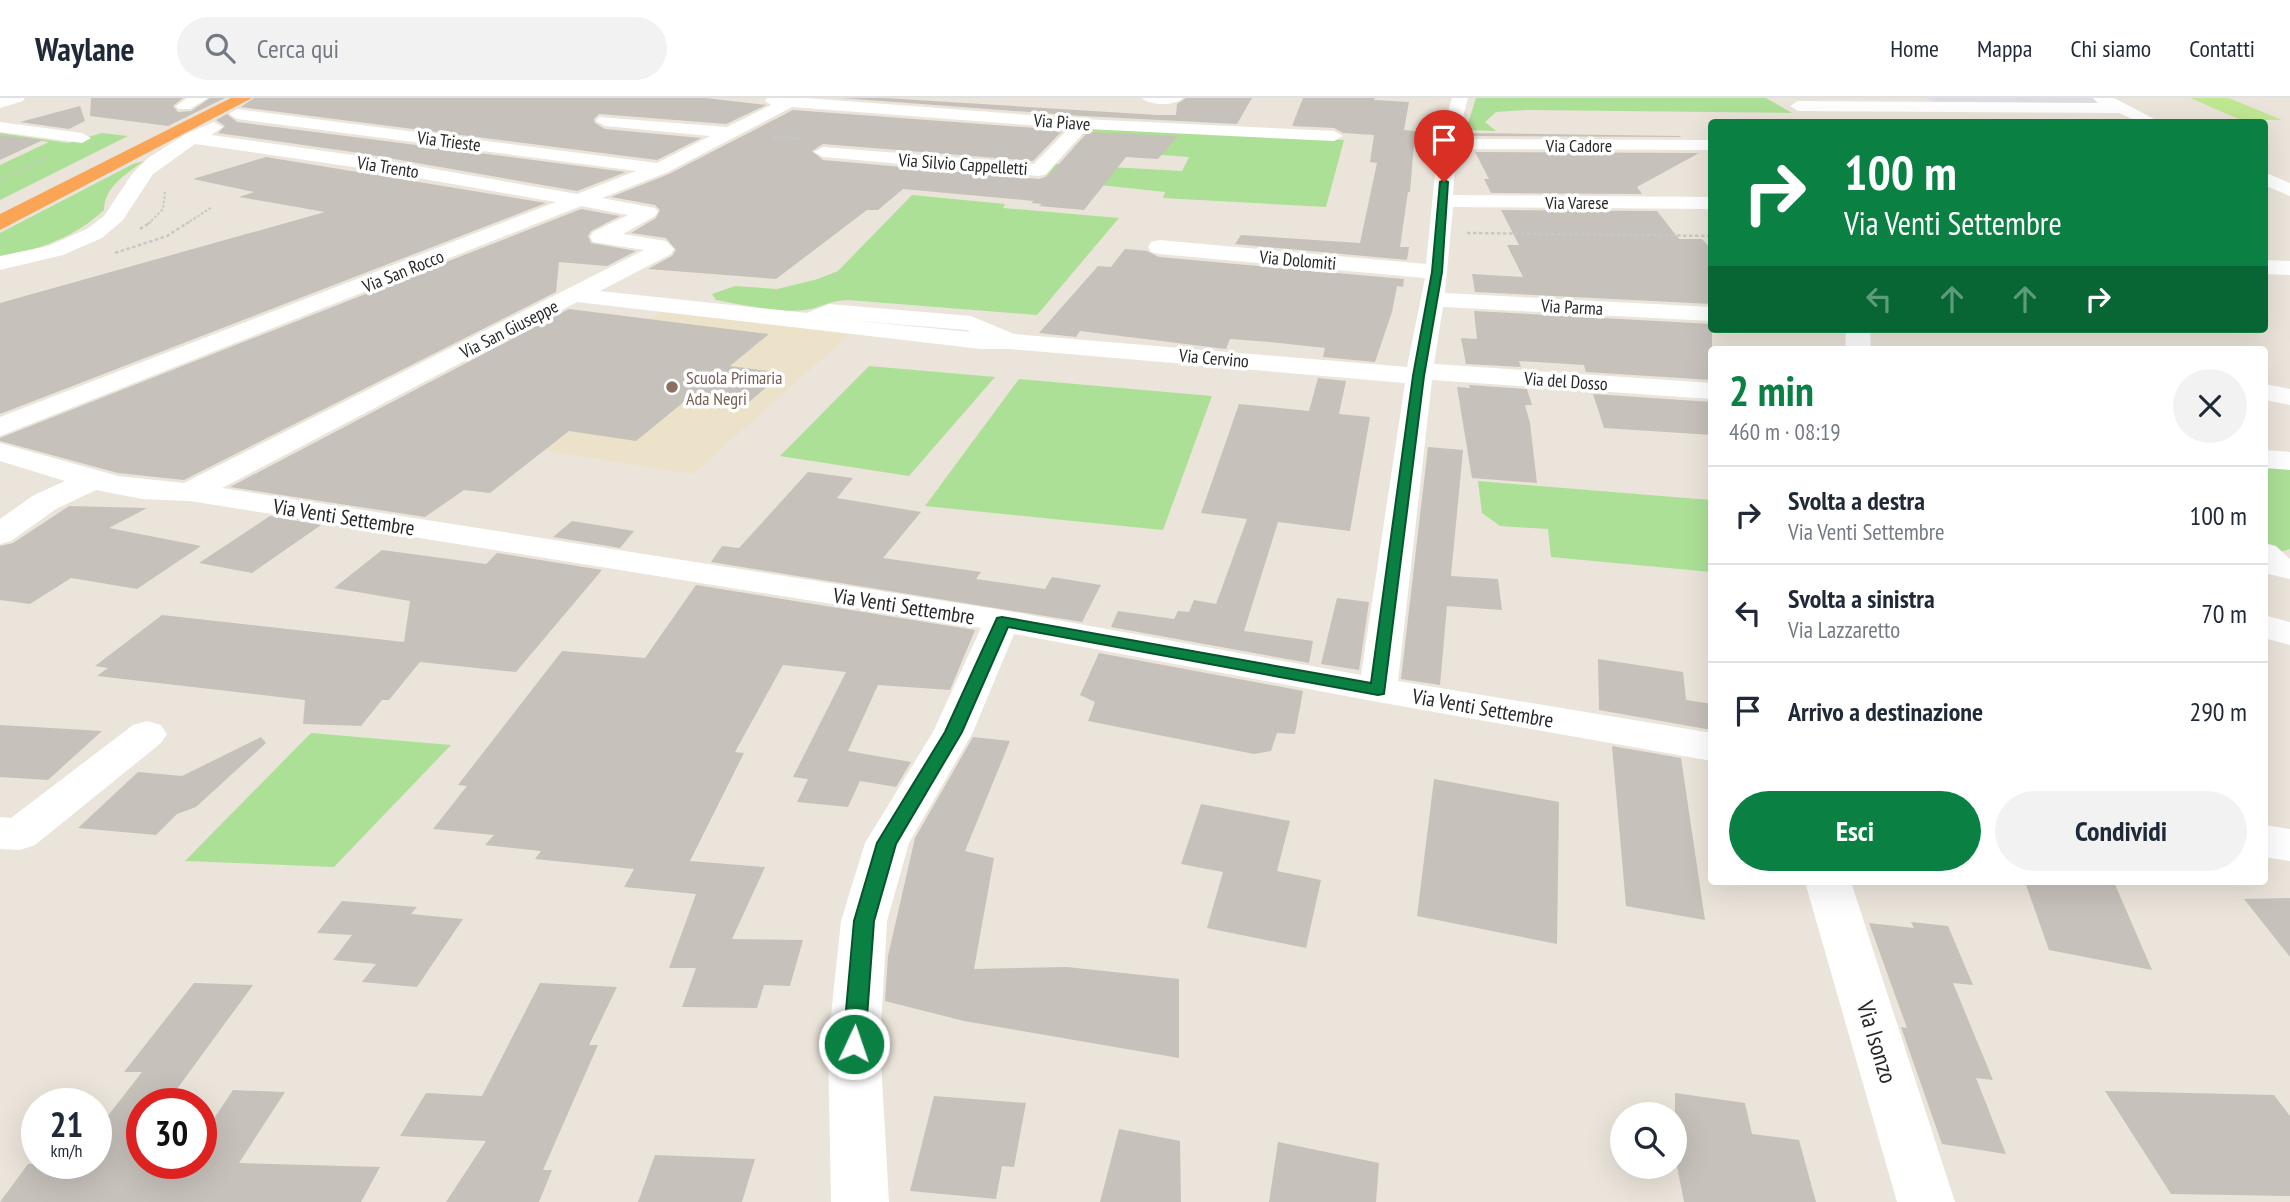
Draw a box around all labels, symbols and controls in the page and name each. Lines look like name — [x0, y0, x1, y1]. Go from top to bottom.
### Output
search box — [177, 17, 667, 80]
text: Waylane — [35, 27, 135, 70]
icon: search — [201, 29, 239, 67]
text: Cerca qui — [257, 32, 339, 65]
text: Home — [1890, 33, 1939, 64]
text: Mappa — [1977, 33, 2032, 64]
text: Chi siamo — [2070, 33, 2151, 64]
text: Contatti — [2189, 33, 2255, 64]
street label: Via Piave — [1032, 108, 1091, 135]
pin — [1414, 110, 1474, 182]
icon: arrive — [1425, 121, 1463, 159]
street label: Via Trieste — [415, 126, 482, 156]
street label: Via Cadore — [1545, 134, 1612, 157]
text: 100 m — [1844, 140, 1957, 204]
icon: right — [1729, 147, 1820, 238]
street label: Via Silvio Cappelletti — [897, 148, 1028, 180]
street label: Via Trento — [355, 151, 421, 183]
street label: Via Varese — [1544, 191, 1609, 214]
text: Via Venti Settembre — [1844, 202, 2062, 244]
street label: Via San Rocco — [358, 244, 447, 298]
street label: Via Dolomiti — [1258, 245, 1337, 275]
icon: left — [1860, 280, 1898, 318]
icon: ahead — [1933, 280, 1971, 318]
icon: ahead — [2006, 280, 2044, 318]
icon: right — [2079, 280, 2117, 318]
street label: Via San Giuseppe — [455, 294, 562, 364]
street label: Via Parma — [1539, 294, 1604, 320]
street label: Via Cervino — [1177, 343, 1250, 373]
text: 2 min — [1729, 363, 1814, 418]
place label: Scuola Primaria Ada Negri — [686, 366, 782, 410]
street label: Via del Dosso — [1522, 367, 1609, 395]
button: close — [2173, 369, 2247, 443]
marker: Scuola Primaria Ada Negri — [664, 379, 680, 395]
text: 460 m · 08:19 — [1729, 417, 1841, 446]
text: Svolta a destra — [1788, 484, 1925, 517]
street label: Via Venti Settembre — [270, 492, 417, 542]
icon: right — [1729, 496, 1767, 534]
text: 100 m — [2189, 499, 2247, 532]
text: Via Venti Settembre — [1788, 517, 1945, 546]
street label: Via Venti Settembre — [830, 581, 977, 631]
text: Svolta a sinistra — [1788, 582, 1935, 615]
icon: left — [1729, 594, 1767, 632]
text: 70 m — [2201, 597, 2247, 630]
text: Via Lazzaretto — [1788, 615, 1900, 644]
street label: Via Venti Settembre — [1409, 682, 1556, 734]
icon: arrive — [1729, 692, 1767, 730]
text: Arrivo a destinazione — [1788, 695, 1983, 728]
text: 290 m — [2189, 695, 2247, 728]
button: Esci — [1729, 791, 1981, 871]
button: Condividi — [1995, 791, 2247, 871]
street label: Via Isonzo — [1850, 996, 1904, 1087]
position arrow — [817, 1007, 891, 1081]
speed limit sign: 30 — [126, 1088, 217, 1179]
text: 21 — [50, 1101, 83, 1147]
map controls — [1610, 1102, 1687, 1179]
button: search — [1610, 1102, 1687, 1179]
text: km/h — [51, 1139, 82, 1162]

